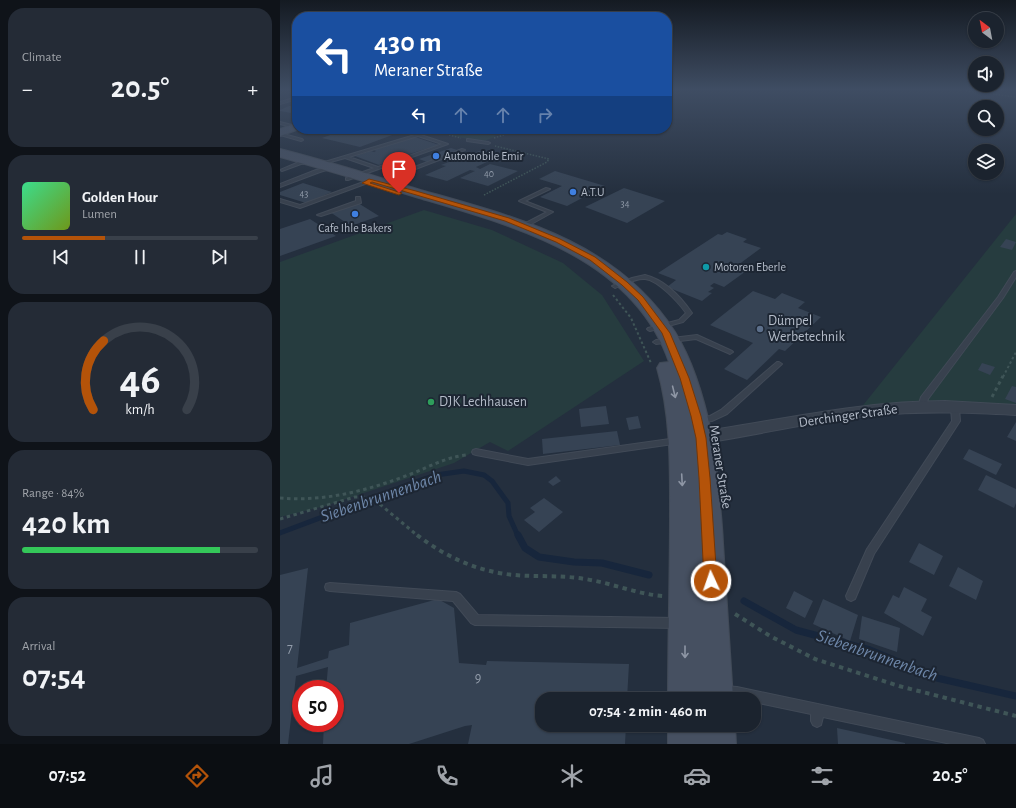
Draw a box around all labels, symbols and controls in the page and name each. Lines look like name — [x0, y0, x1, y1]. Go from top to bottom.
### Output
north arrow — [968, 12, 1004, 48]
map controls — [968, 12, 1004, 180]
icon: left — [308, 28, 360, 80]
text: 430 m — [374, 29, 442, 57]
text: Climate — [22, 51, 61, 64]
button: sound — [968, 56, 1004, 92]
text: Meraner Straße — [374, 62, 483, 80]
text: 20.5° — [111, 73, 169, 103]
text: − — [22, 78, 33, 100]
text: + — [247, 78, 258, 100]
button: search — [968, 100, 1004, 136]
icon: left — [408, 104, 430, 126]
icon: ahead — [450, 104, 472, 126]
icon: ahead — [492, 104, 514, 126]
icon: right — [534, 104, 556, 126]
button: layers — [968, 144, 1004, 180]
place label: Automobile Emir — [444, 150, 523, 162]
marker: Automobile Emir — [431, 151, 441, 161]
pin — [382, 152, 416, 193]
icon: arrive — [388, 158, 410, 180]
house number: 40 — [484, 169, 494, 179]
place label: A.T.U — [581, 186, 604, 198]
marker: A.T.U — [568, 187, 578, 197]
house number: 43 — [300, 189, 308, 199]
text: Golden Hour — [82, 190, 158, 205]
house number: 34 — [621, 199, 630, 209]
text: Lumen — [82, 208, 117, 221]
marker: Cafe Ihle Bakers — [350, 209, 360, 219]
place label: Cafe Ihle Bakers — [318, 222, 392, 234]
icon: previous — [50, 246, 72, 268]
icon: pause — [129, 246, 151, 268]
icon: next — [208, 246, 230, 268]
place label: Motoren Eberle — [714, 261, 786, 273]
marker: Motoren Eberle — [701, 262, 711, 272]
place label: Dümpel Werbetechnik — [768, 314, 845, 344]
marker: Dümpel Werbetechnik — [755, 324, 765, 334]
text: 46 — [119, 360, 161, 401]
one-way arrow — [671, 385, 678, 398]
place label: DJK Lechhausen — [439, 395, 527, 409]
marker: DJK Lechhausen — [426, 397, 436, 407]
street label: Derchinger Straße — [798, 402, 898, 430]
text: km/h — [125, 403, 155, 417]
street label: Meraner Straße — [706, 424, 734, 510]
water label: Siebenbrunnenbach — [318, 468, 444, 526]
one-way arrow — [678, 473, 686, 486]
text: Range · 84% — [22, 487, 84, 500]
text: 420 km — [22, 509, 110, 539]
position arrow — [690, 560, 732, 602]
water label: Siebenbrunnenbach — [814, 627, 940, 685]
text: Arrival — [22, 640, 55, 653]
house number: 7 — [287, 641, 293, 655]
one-way arrow — [681, 645, 689, 658]
text: 07:54 — [22, 662, 86, 692]
house number: 9 — [475, 671, 481, 685]
speed limit sign: 50 — [292, 680, 344, 732]
text: 07:54 · 2 min · 460 m — [589, 704, 707, 719]
icon: directions — [183, 762, 211, 790]
icon: music — [308, 762, 336, 790]
icon: phone — [433, 762, 461, 790]
icon: climate — [558, 762, 586, 790]
icon: car — [683, 762, 711, 790]
icon: filters — [808, 762, 836, 790]
text: 07:52 — [48, 767, 86, 785]
text: 20.5° — [932, 767, 967, 785]

